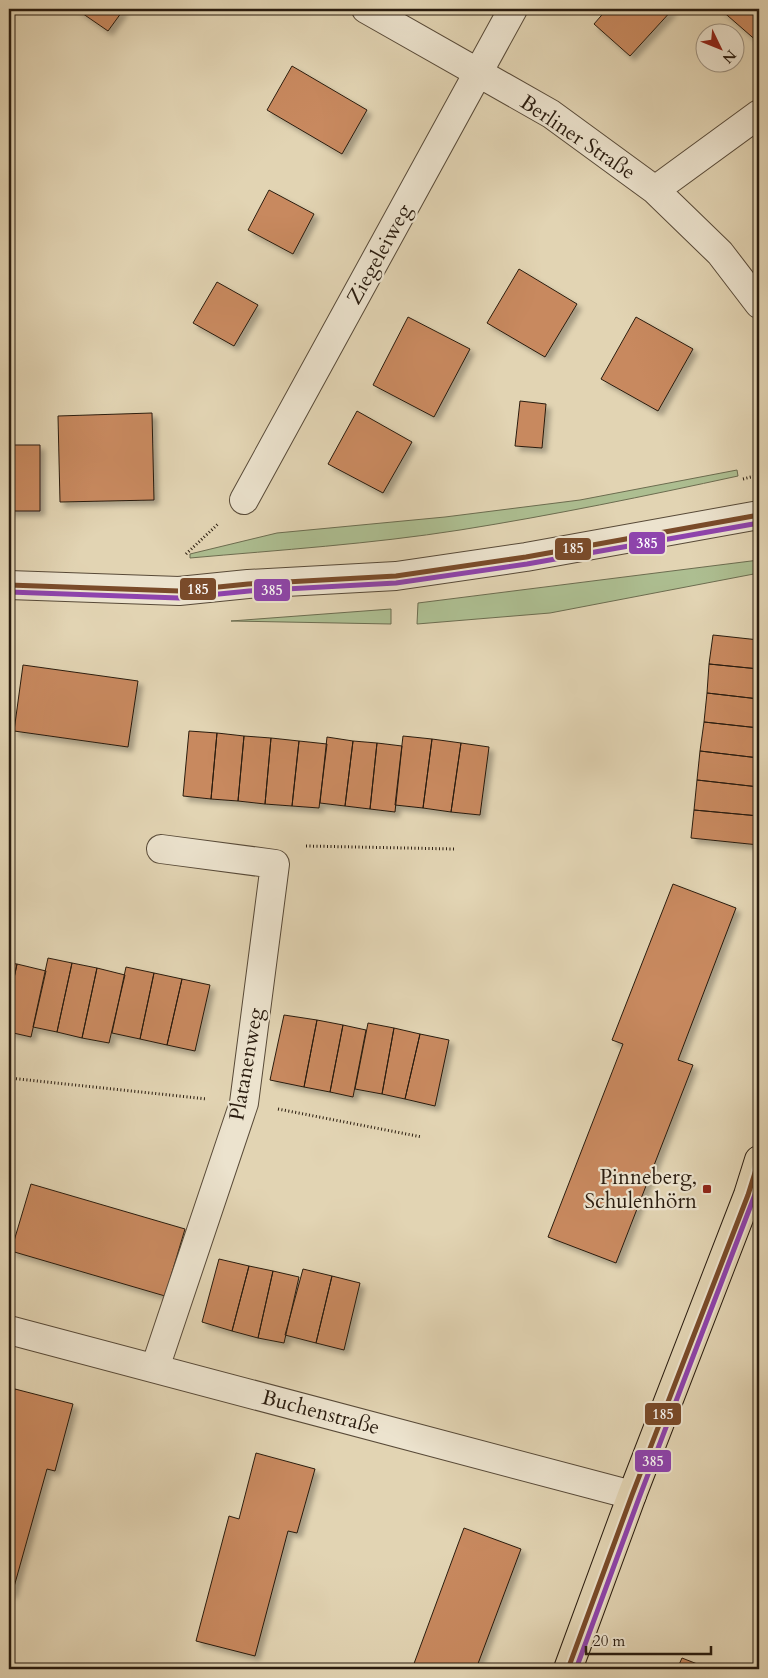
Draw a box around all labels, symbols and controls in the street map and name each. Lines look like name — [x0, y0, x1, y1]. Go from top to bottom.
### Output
north arrow — [696, 22, 746, 72]
text: N — [718, 46, 740, 67]
street label: Berliner Straße — [514, 88, 641, 187]
street label: Ziegeleiweg — [340, 199, 419, 310]
line badge: 385 — [628, 531, 666, 555]
text: 385 — [636, 534, 658, 553]
line badge: 185 — [554, 537, 592, 561]
text: 185 — [562, 539, 584, 558]
line badge: 185 — [179, 577, 217, 601]
line badge: 385 — [253, 578, 291, 602]
text: 185 — [187, 580, 209, 599]
text: 385 — [261, 581, 283, 600]
street label: Platanenweg — [222, 1005, 271, 1123]
place label: Pinneberg, Schulenhörn — [585, 1163, 697, 1216]
marker: Pinneberg, Schulenhörn — [701, 1183, 713, 1195]
street label: Buchenstraße — [259, 1383, 383, 1442]
line badge: 185 — [644, 1402, 682, 1426]
text: 185 — [652, 1405, 674, 1424]
line badge: 385 — [634, 1449, 672, 1473]
text: 385 — [642, 1452, 664, 1471]
scale bar — [586, 1623, 710, 1655]
text: 20 m — [593, 1631, 625, 1651]

